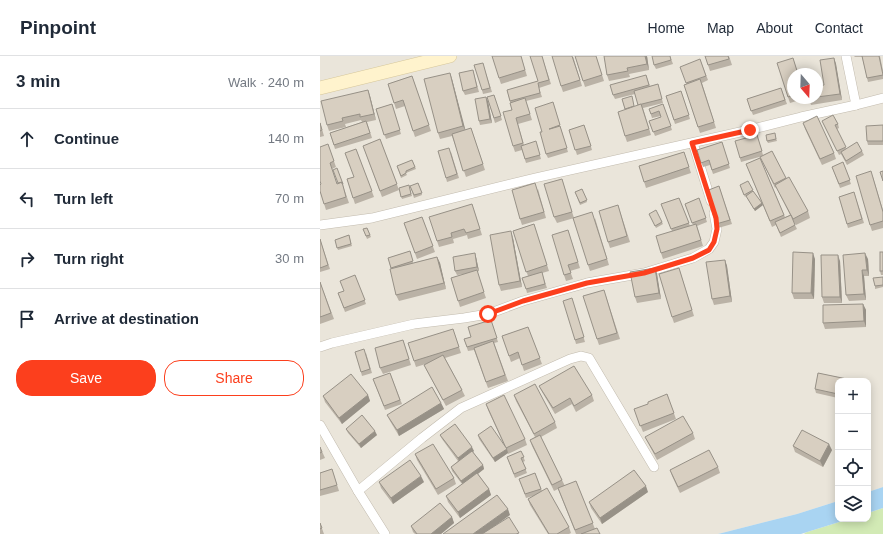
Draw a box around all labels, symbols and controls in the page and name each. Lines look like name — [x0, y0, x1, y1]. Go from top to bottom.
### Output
text: Pinpoint — [20, 17, 96, 38]
text: Home — [648, 20, 685, 36]
text: Map — [707, 20, 734, 36]
text: About — [756, 20, 793, 36]
text: Contact — [815, 20, 863, 36]
north arrow — [787, 68, 823, 104]
text: 3 min — [16, 72, 60, 91]
text: Walk · 240 m — [228, 75, 304, 90]
route end — [741, 121, 759, 139]
icon: ahead — [16, 128, 38, 150]
text: Continue — [54, 130, 119, 147]
text: 140 m — [268, 131, 304, 146]
icon: left — [16, 188, 38, 210]
text: Turn left — [54, 190, 113, 207]
text: 70 m — [275, 191, 304, 206]
icon: right — [16, 248, 38, 270]
text: Turn right — [54, 250, 124, 267]
text: 30 m — [275, 251, 304, 266]
route start — [479, 305, 497, 323]
icon: arrive — [16, 308, 38, 330]
text: Arrive at destination — [54, 310, 199, 327]
button: Save — [16, 360, 156, 396]
button: Share — [164, 360, 304, 396]
map controls — [835, 378, 871, 522]
button: + — [835, 378, 871, 414]
button: − — [835, 414, 871, 450]
button: locate — [835, 450, 871, 486]
button: layers — [835, 486, 871, 522]

